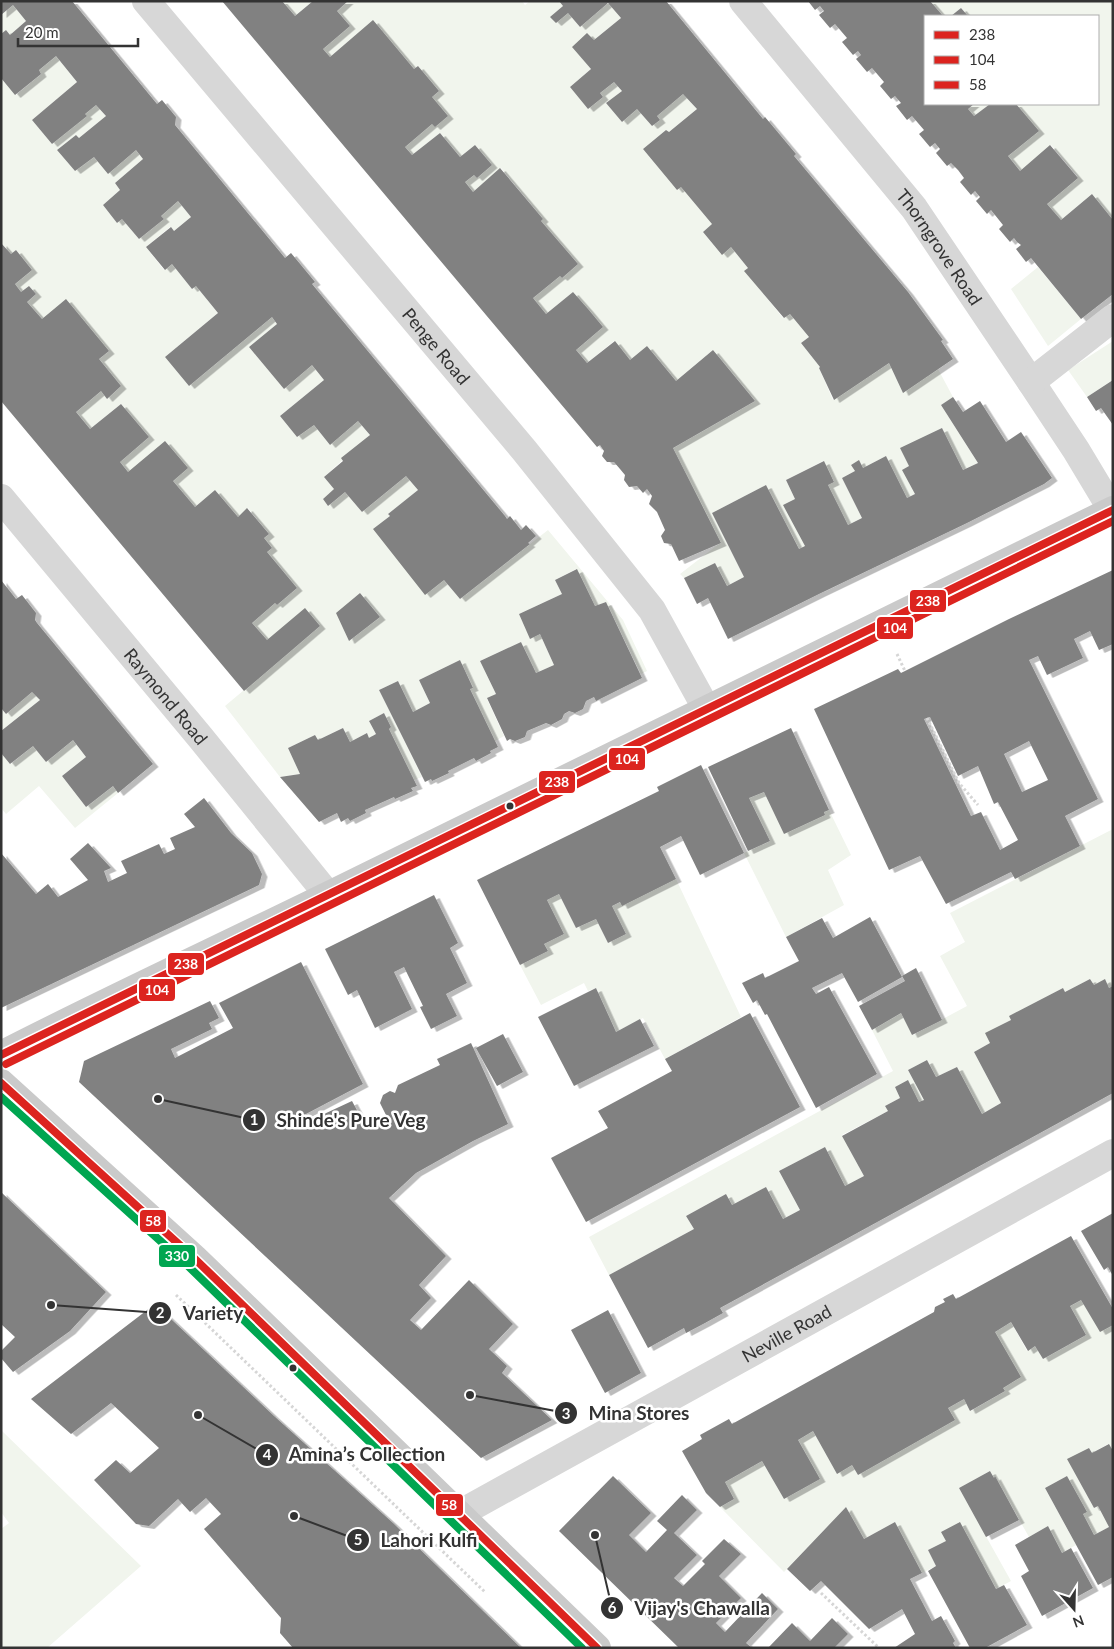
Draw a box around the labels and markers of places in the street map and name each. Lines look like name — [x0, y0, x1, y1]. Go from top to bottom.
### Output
unlabelled marker — [505, 801, 515, 811]
callout: Shinde's Pure Veg — [241, 1103, 436, 1137]
callout: Variety — [148, 1296, 253, 1330]
unlabelled marker — [288, 1363, 298, 1373]
callout: Mina Stores — [553, 1396, 699, 1430]
callout: Amina’s Collection — [254, 1438, 456, 1472]
callout: Lahori Kulfi — [346, 1523, 488, 1557]
callout: Vijay's Chawalla — [599, 1591, 780, 1625]

